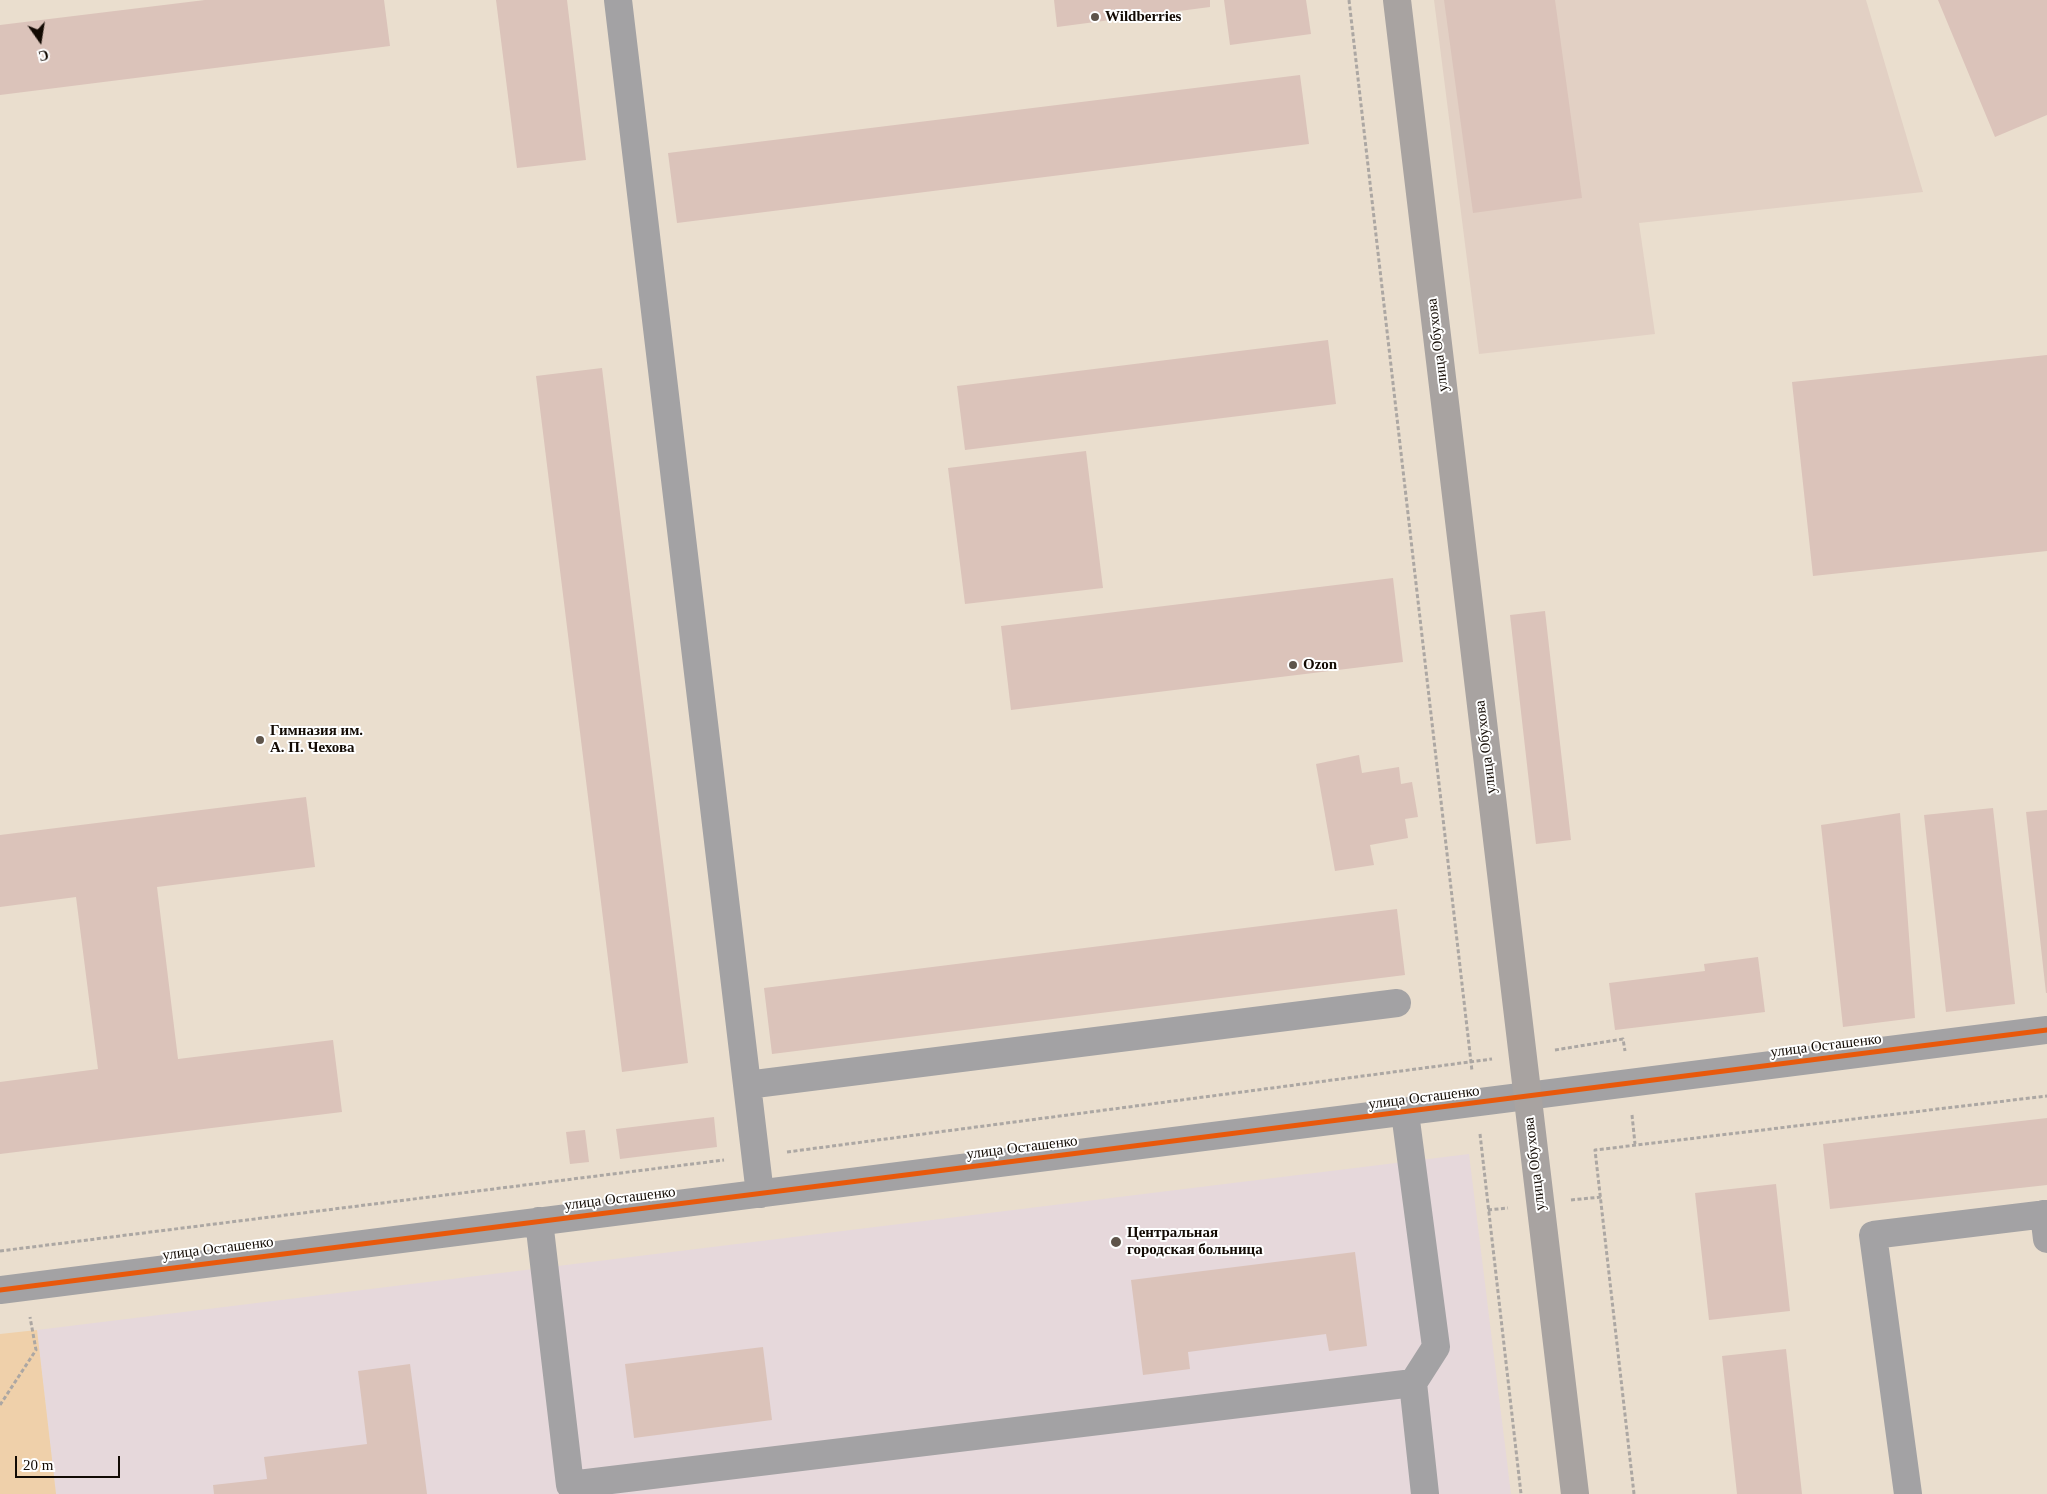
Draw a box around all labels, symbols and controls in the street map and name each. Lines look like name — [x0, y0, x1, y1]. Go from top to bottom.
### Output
place label: Wildberries — [1105, 8, 1181, 26]
marker: Wildberries — [1089, 11, 1101, 23]
north arrow — [15, 15, 65, 65]
text: С — [37, 47, 50, 64]
street label: улица Обухова — [1423, 297, 1453, 393]
place label: Ozon — [1303, 656, 1337, 674]
marker: Ozon — [1287, 659, 1299, 671]
street label: улица Обухова — [1471, 699, 1501, 795]
place label: Гимназия им. А. П. Чехова — [270, 722, 363, 757]
marker: Гимназия им. А. П. Чехова — [254, 734, 266, 746]
street label: улица Осташенко — [1769, 1030, 1883, 1062]
street label: улица Осташенко — [1367, 1082, 1481, 1114]
street label: улица Обухова — [1520, 1116, 1550, 1212]
street label: улица Осташенко — [965, 1132, 1079, 1164]
street label: улица Осташенко — [563, 1183, 677, 1215]
place label: Центральная городская больница — [1127, 1224, 1263, 1259]
street label: улица Осташенко — [161, 1233, 275, 1265]
marker: Центральная городская больница — [1109, 1235, 1123, 1249]
scale bar — [18, 1446, 122, 1478]
text: 20 m — [23, 1457, 53, 1473]

